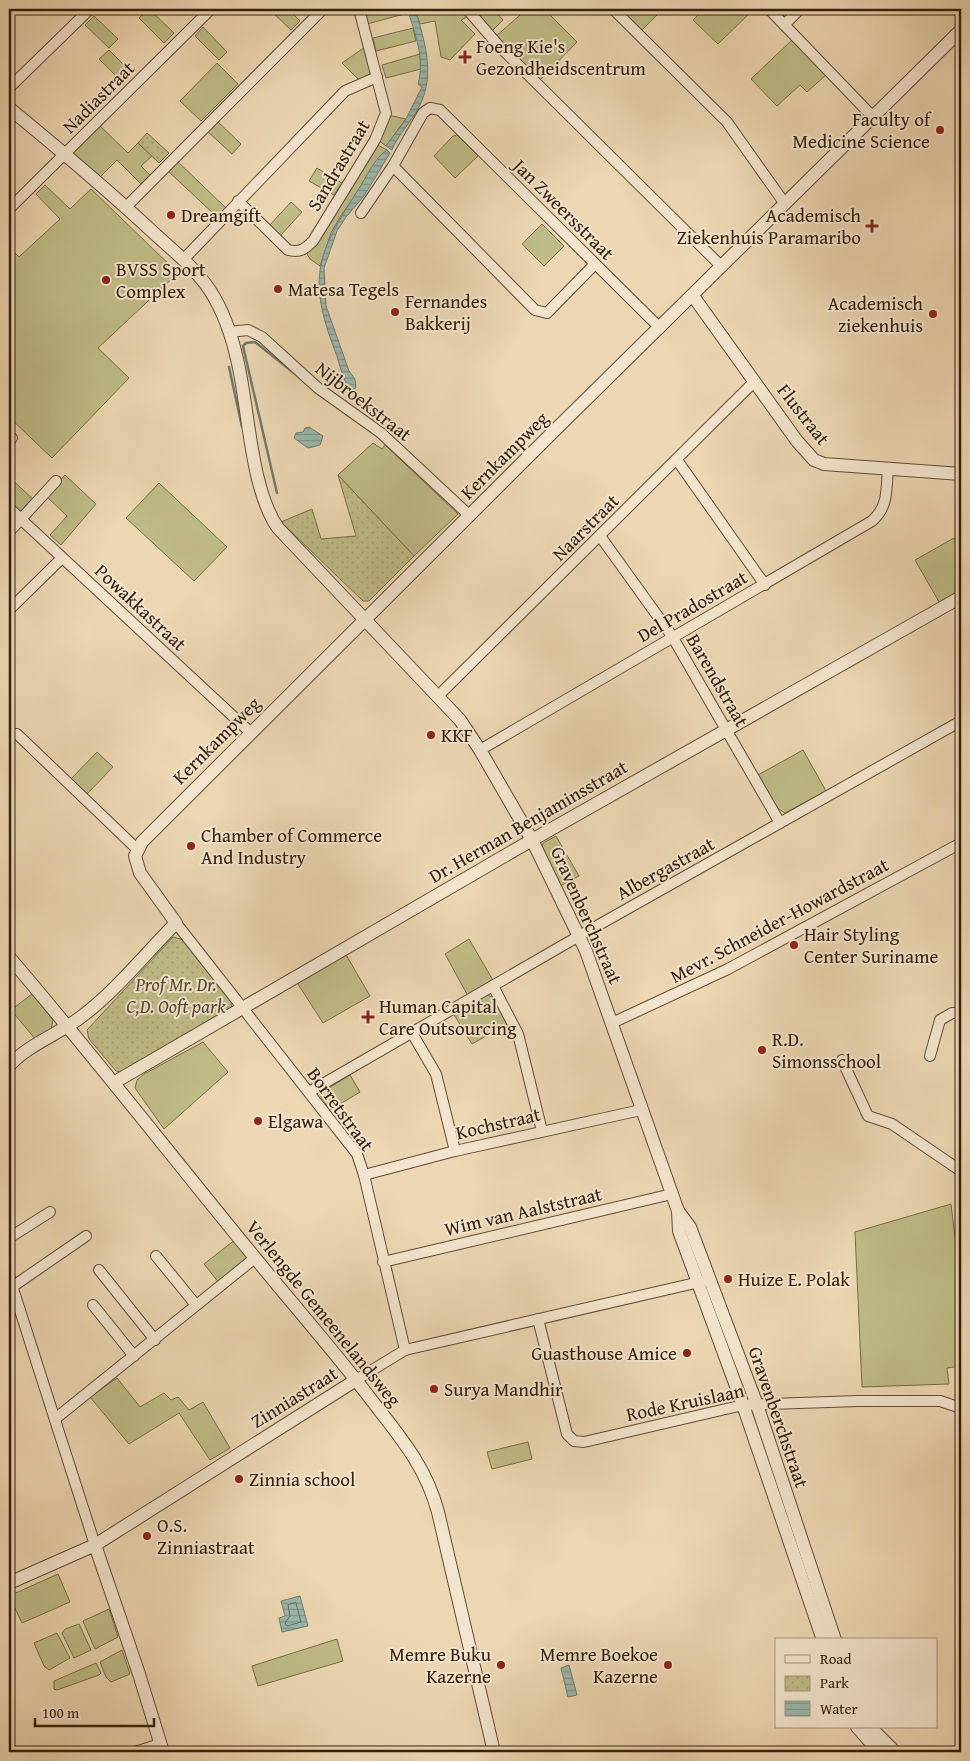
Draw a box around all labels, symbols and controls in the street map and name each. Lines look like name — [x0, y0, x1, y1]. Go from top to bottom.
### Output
place label: Foeng Kie's Gezondheidscentrum — [476, 32, 646, 82]
marker: Foeng Kie's Gezondheidscentrum — [458, 50, 472, 64]
street label: Nadiastraat — [55, 54, 141, 140]
place label: Faculty of Medicine Science — [793, 105, 932, 155]
street label: Sandrastraat — [300, 114, 376, 216]
marker: Faculty of Medicine Science — [934, 124, 946, 136]
street label: Jan Zweersstraat — [506, 151, 621, 266]
place label: Dreamgift — [181, 201, 261, 229]
place label: Academisch Ziekenhuis Paramaribo — [677, 201, 861, 251]
marker: Dreamgift — [165, 209, 177, 221]
marker: Academisch Ziekenhuis Paramaribo — [865, 219, 879, 233]
place label: BVSS Sport Complex — [116, 255, 206, 305]
marker: BVSS Sport Complex — [100, 274, 112, 286]
place label: Matesa Tegels — [288, 275, 399, 303]
marker: Matesa Tegels — [272, 283, 284, 295]
place label: Fernandes Bakkerij — [405, 287, 487, 337]
place label: Academisch ziekenhuis — [828, 289, 923, 339]
marker: Fernandes Bakkerij — [389, 306, 401, 318]
marker: Academisch ziekenhuis — [927, 308, 939, 320]
street label: Nijbroekstraat — [310, 355, 418, 448]
street label: Flustraat — [771, 377, 837, 451]
street label: Kernkampweg — [454, 404, 555, 505]
street label: Naarstraat — [545, 487, 625, 567]
street label: Powakkastraat — [89, 557, 193, 657]
street label: Del Pradostraat — [632, 563, 753, 649]
street label: Barendstraat — [680, 628, 756, 732]
street label: Kernkampweg — [166, 689, 267, 790]
place label: KKF — [441, 721, 473, 749]
marker: KKF — [425, 729, 437, 741]
street label: Dr. Herman Benjaminsstraat — [423, 752, 633, 890]
place label: Chamber of Commerce And Industry — [201, 821, 382, 871]
street label: Albergastraat — [611, 829, 719, 907]
marker: Chamber of Commerce And Industry — [185, 840, 197, 852]
street label: Gravenberchstraat — [544, 842, 630, 988]
street label: Mevr. Schneider-Howardstraat — [665, 850, 894, 990]
place label: Hair Styling Center Suriname — [804, 920, 938, 970]
marker: Hair Styling Center Suriname — [788, 939, 800, 951]
park label: Prof Mr. Dr. C,D. Ooft park — [126, 970, 226, 1020]
place label: Human Capital Care Outsourcing — [379, 992, 517, 1042]
marker: Human Capital Care Outsourcing — [361, 1010, 375, 1024]
place label: R.D. Simonsschool — [772, 1025, 881, 1075]
marker: R.D. Simonsschool — [756, 1044, 768, 1056]
street label: Borretstraat — [301, 1061, 381, 1157]
street label: Kochstraat — [453, 1100, 543, 1146]
place label: Elgawa — [268, 1107, 323, 1135]
marker: Elgawa — [252, 1115, 264, 1127]
street label: Wim van Aalststraat — [442, 1179, 605, 1243]
street label: Verlengde Gemeenelandsweg — [240, 1214, 408, 1413]
place label: Huize E. Polak — [738, 1265, 850, 1293]
marker: Huize E. Polak — [722, 1273, 734, 1285]
place label: Guasthouse Amice — [531, 1339, 677, 1367]
street label: Gravenberchstraat — [742, 1343, 816, 1492]
marker: Guasthouse Amice — [681, 1347, 693, 1359]
street label: Zinniastraat — [245, 1359, 343, 1435]
place label: Surya Mandhir — [444, 1375, 563, 1403]
street label: Rode Kruislaan — [623, 1376, 747, 1428]
marker: Surya Mandhir — [428, 1383, 440, 1395]
place label: Zinnia school — [249, 1465, 355, 1493]
marker: Zinnia school — [233, 1473, 245, 1485]
place label: O.S. Zinniastraat — [157, 1511, 255, 1561]
marker: O.S. Zinniastraat — [141, 1530, 153, 1542]
legend — [775, 1638, 938, 1728]
place label: Memre Buku Kazerne — [389, 1640, 492, 1690]
place label: Memre Boekoe Kazerne — [540, 1640, 658, 1690]
text: Road — [820, 1648, 851, 1669]
marker: Memre Buku Kazerne — [495, 1659, 507, 1671]
marker: Memre Boekoe Kazerne — [662, 1659, 674, 1671]
text: Park — [820, 1672, 849, 1693]
scale bar — [35, 1696, 154, 1728]
text: Water — [820, 1698, 858, 1719]
text: 100 m — [42, 1702, 80, 1723]

